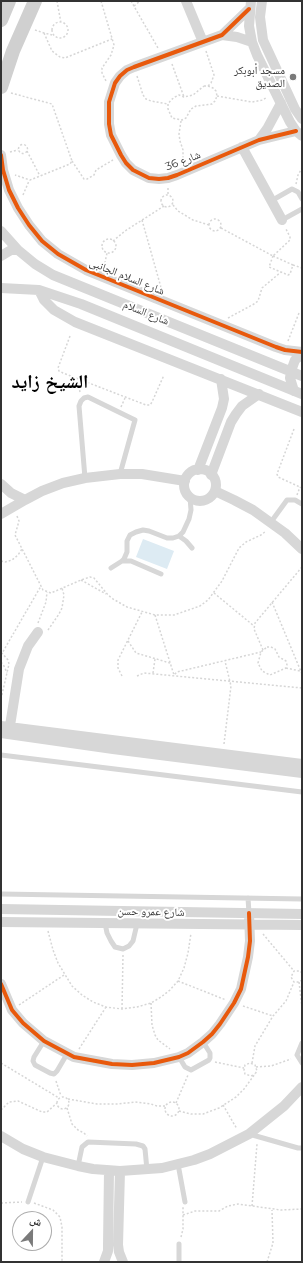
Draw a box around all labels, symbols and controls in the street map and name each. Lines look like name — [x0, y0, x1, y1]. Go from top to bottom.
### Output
place label: مسجد أبوبكر الصديق — [234, 64, 285, 90]
marker: مسجد أبوبكر الصديق — [288, 72, 298, 82]
street label: شارع 36 — [164, 148, 202, 174]
street label: شارع السلام الجانبى — [88, 256, 166, 298]
street label: شارع السلام — [121, 298, 171, 328]
district label: الشيخ زايد — [11, 371, 89, 393]
street label: شارع عمرو حسن — [117, 905, 185, 919]
north arrow — [12, 1211, 52, 1251]
text: ش — [28, 1212, 44, 1229]

